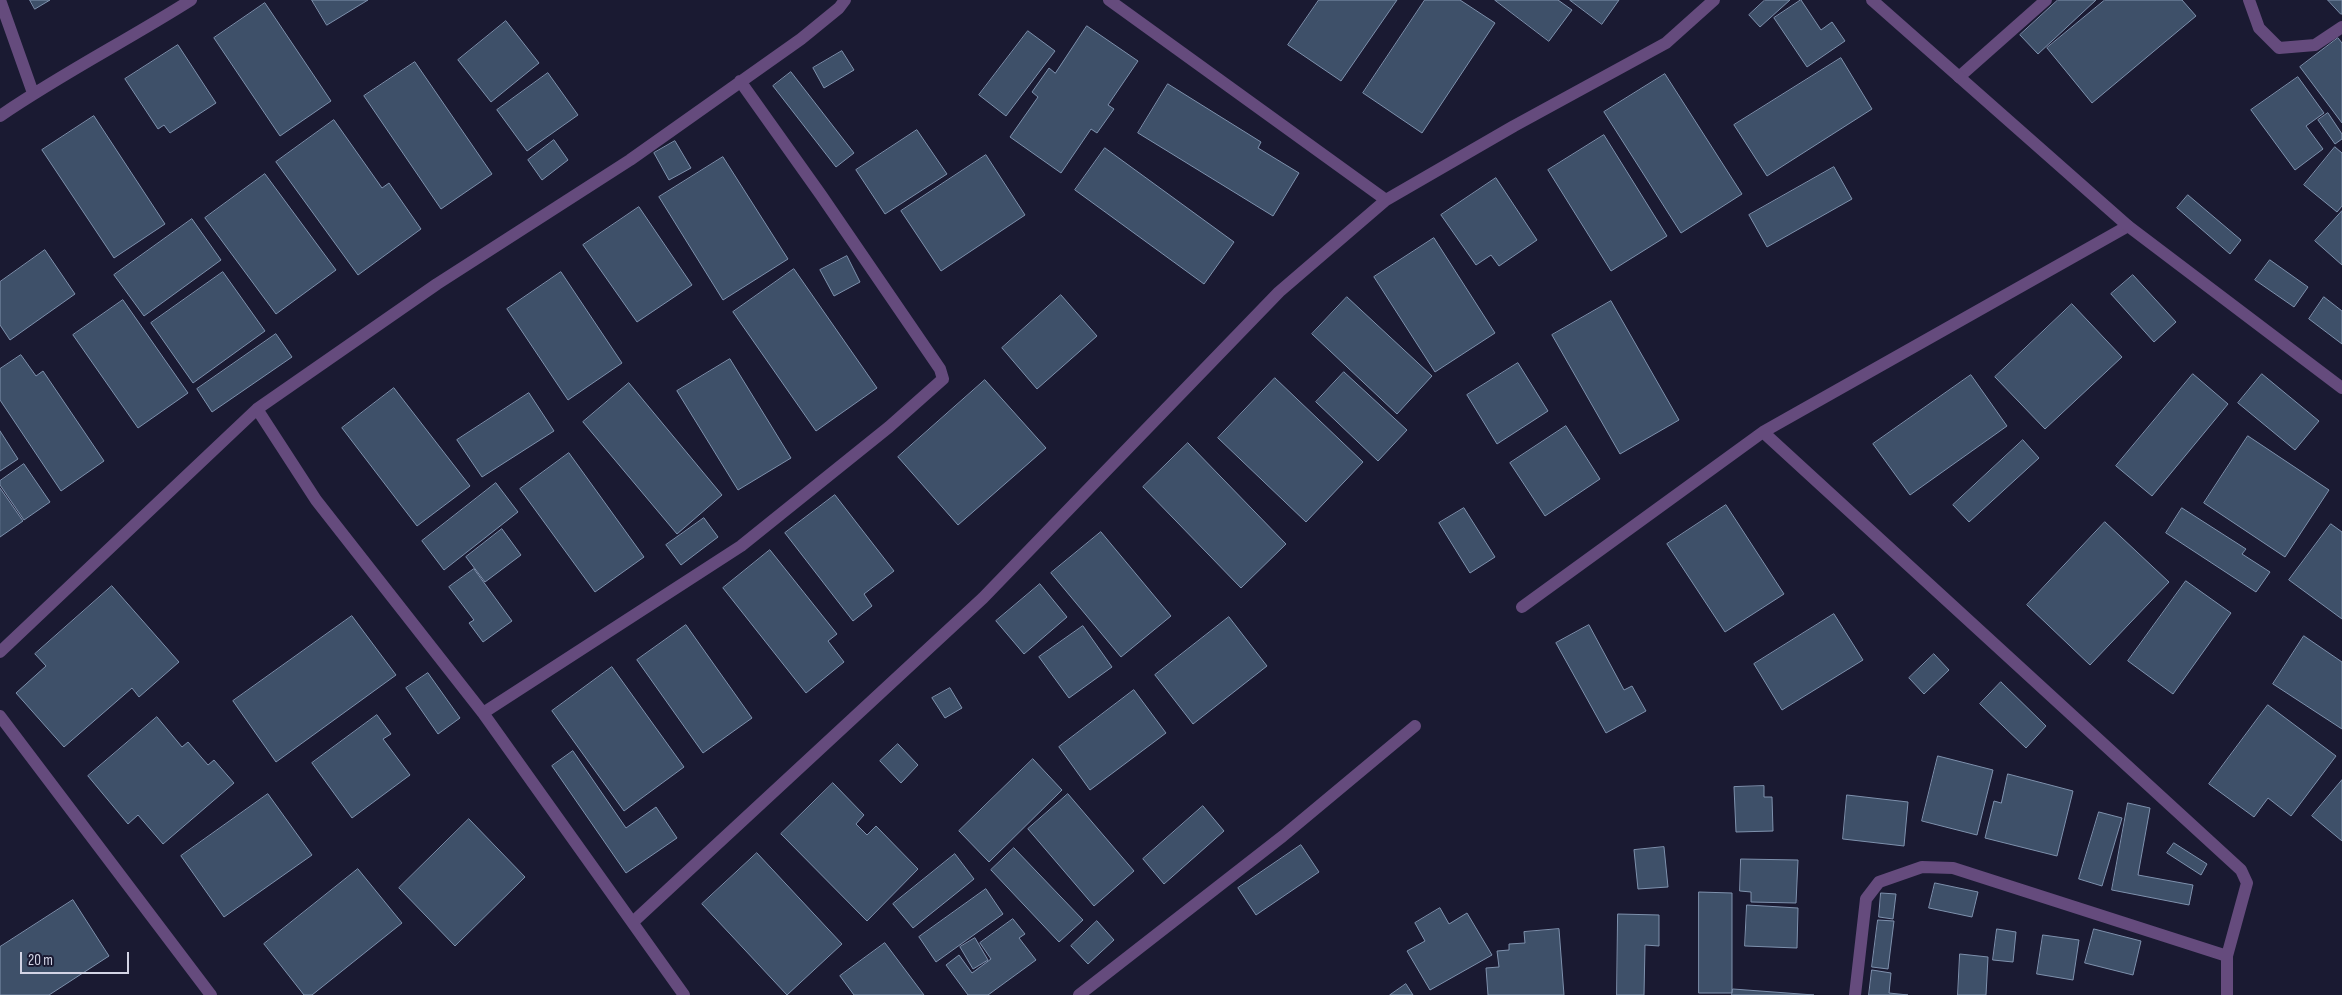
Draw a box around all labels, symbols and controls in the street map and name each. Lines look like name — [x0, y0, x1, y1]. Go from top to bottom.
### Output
scale bar — [22, 942, 131, 974]
text: 20 m — [28, 951, 53, 970]

